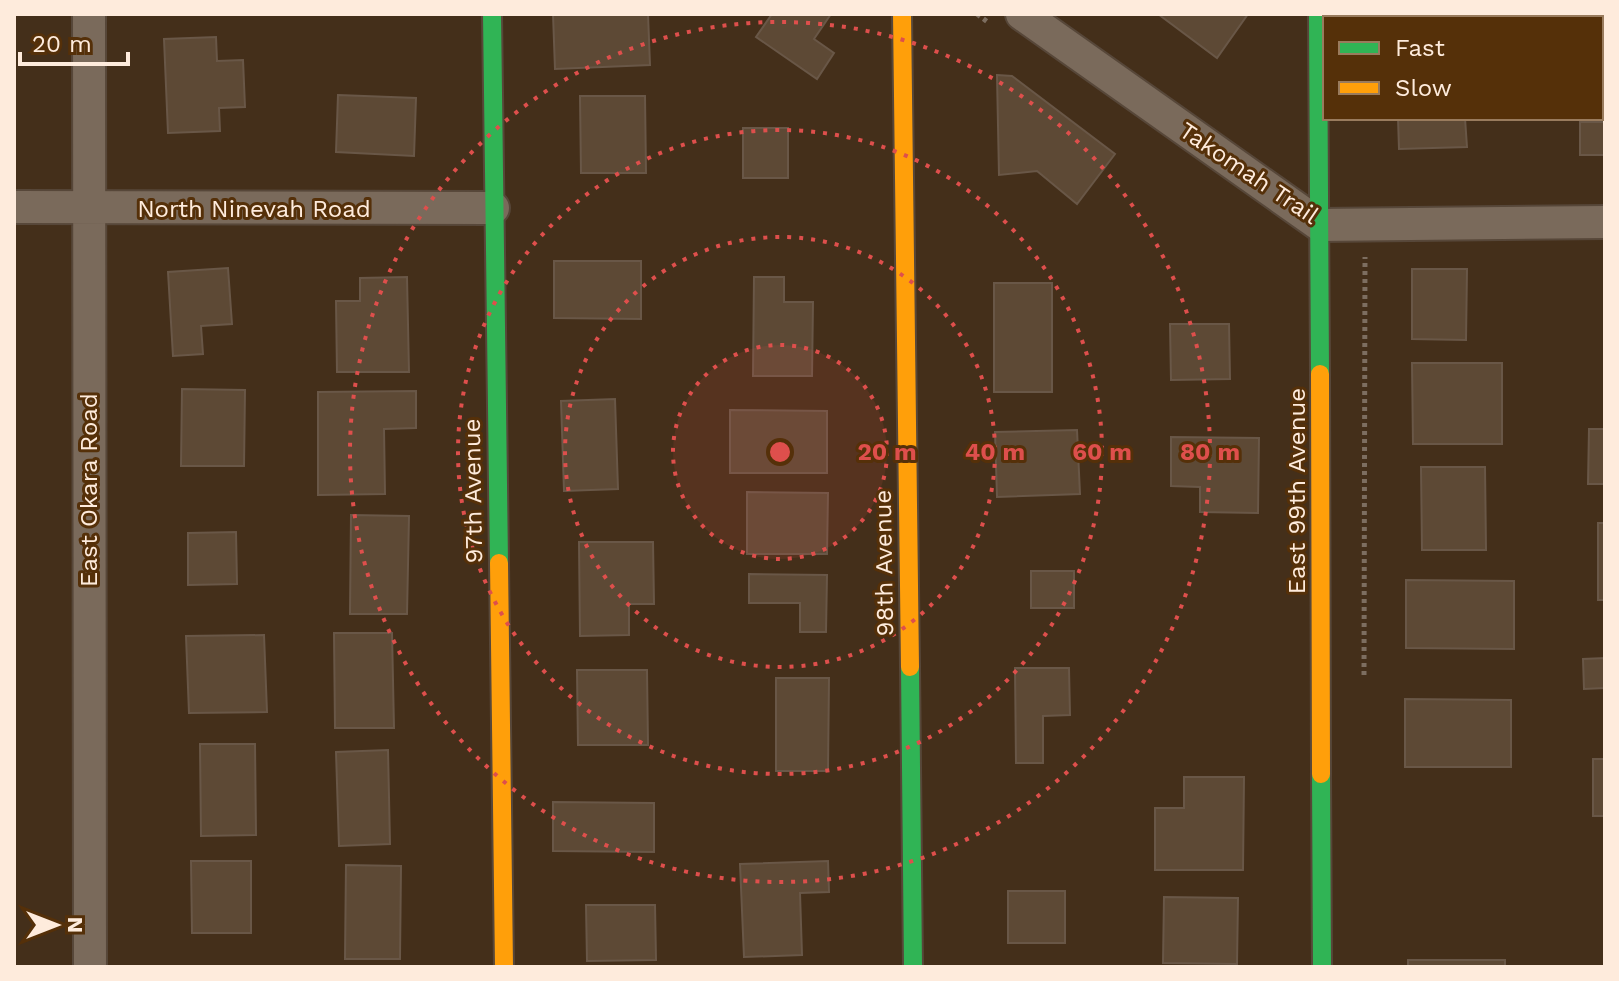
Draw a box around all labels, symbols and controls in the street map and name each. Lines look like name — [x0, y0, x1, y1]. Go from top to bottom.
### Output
scale bar — [20, 16, 128, 66]
legend — [1323, 16, 1603, 120]
text: 20 m — [32, 30, 92, 58]
text: Fast — [1395, 34, 1445, 62]
text: Slow — [1395, 74, 1452, 102]
street label: Takomah Trail — [1174, 116, 1324, 230]
street label: North Ninevah Road — [137, 195, 371, 223]
street label: East 99th Avenue — [1283, 388, 1311, 594]
street label: East Okara Road — [75, 393, 103, 587]
street label: 97th Avenue — [458, 418, 488, 564]
centre of rings — [766, 438, 794, 466]
text: 20 m — [857, 438, 917, 466]
text: 40 m — [965, 438, 1025, 466]
text: 60 m — [1072, 438, 1132, 466]
text: 80 m — [1180, 438, 1240, 466]
street label: 98th Avenue — [869, 489, 899, 637]
north arrow — [16, 885, 96, 965]
text: N — [63, 917, 88, 933]

